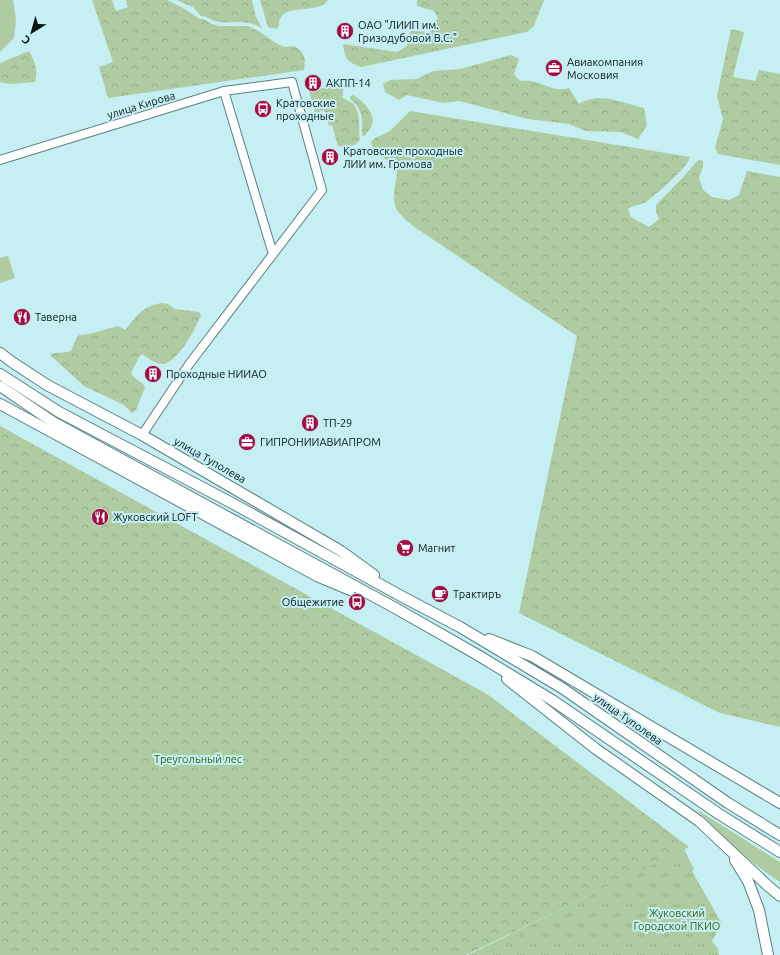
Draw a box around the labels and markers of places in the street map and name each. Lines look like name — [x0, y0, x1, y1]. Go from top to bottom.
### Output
place label: ОАО "ЛИИП им. Гризодубовой В.С." — [358, 19, 457, 44]
building icon: ОАО "ЛИИП им. Гризодубовой В.С." — [335, 21, 355, 41]
place label: Авиакомпания Московия — [567, 56, 643, 81]
office icon: Авиакомпания Московия — [544, 58, 564, 78]
building icon: АКПП-14 — [303, 73, 323, 93]
place label: АКПП-14 — [326, 77, 371, 89]
place label: Кратовские проходные — [276, 97, 336, 122]
bus stop icon: Кратовские проходные — [253, 99, 273, 119]
place label: Кратовские проходные ЛИИ им. Громова — [343, 145, 463, 170]
building icon: Кратовские проходные ЛИИ им. Громова — [320, 147, 340, 167]
restaurant icon: Таверна — [12, 307, 32, 327]
place label: Таверна — [35, 311, 77, 323]
building icon: Проходные НИИАО — [143, 364, 163, 384]
place label: Проходные НИИАО — [166, 368, 267, 380]
building icon: ТП-29 — [300, 413, 320, 433]
place label: ТП-29 — [323, 417, 352, 429]
office icon: ГИПРОНИИАВИАПРОМ — [237, 432, 257, 452]
place label: ГИПРОНИИАВИАПРОМ — [260, 436, 381, 448]
restaurant icon: Жуковский LOFT — [90, 507, 110, 527]
place label: Жуковский LOFT — [113, 511, 198, 523]
supermarket icon: Магнит — [395, 538, 415, 558]
place label: Магнит — [418, 542, 456, 554]
cafe icon: Трактиръ — [430, 584, 450, 604]
place label: Трактиръ — [453, 588, 501, 600]
bus stop icon: Общежитие — [347, 592, 367, 612]
place label: Общежитие — [282, 596, 344, 608]

